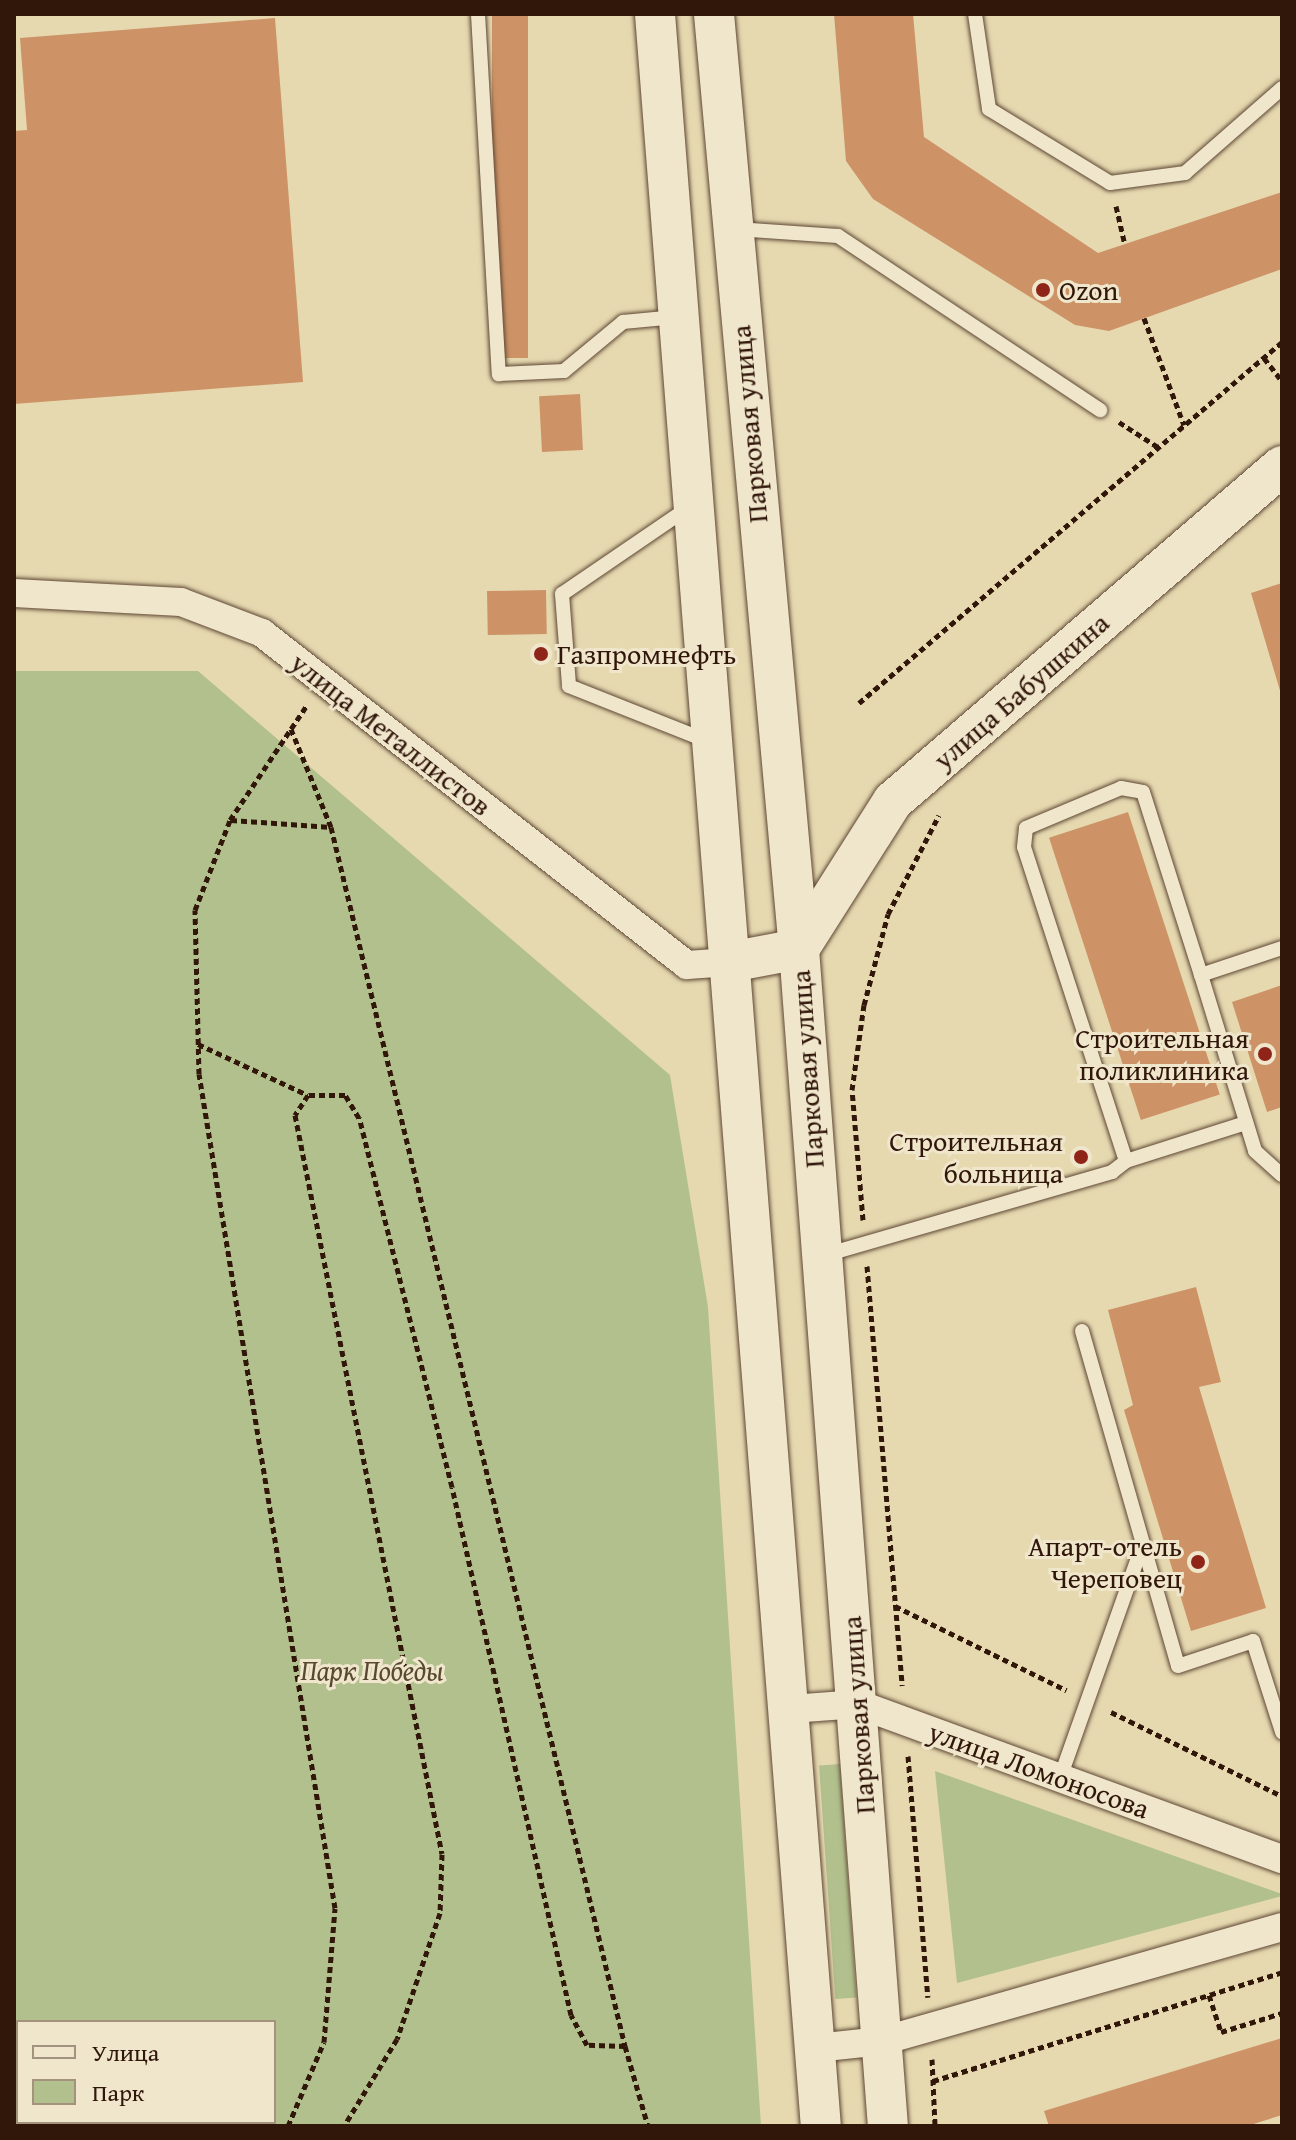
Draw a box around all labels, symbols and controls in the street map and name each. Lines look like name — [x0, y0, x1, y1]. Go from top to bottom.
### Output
place label: Ozon — [1059, 273, 1118, 307]
marker: Ozon — [1034, 281, 1052, 299]
street label: Парковая улица — [724, 324, 774, 524]
street label: улица Бабушкина — [926, 606, 1116, 776]
place label: Газпромнефть — [557, 637, 736, 671]
street label: улица Металлистов — [284, 645, 498, 823]
marker: Газпромнефть — [532, 645, 550, 663]
street label: Парковая улица — [783, 969, 831, 1169]
place label: Строительная поликлиника — [1075, 1021, 1249, 1087]
marker: Строительная поликлиника — [1256, 1045, 1274, 1063]
place label: Строительная больница — [889, 1124, 1063, 1190]
marker: Строительная больница — [1070, 1146, 1092, 1168]
place label: Апарт-отель Череповец — [1028, 1529, 1182, 1595]
marker: Апарт-отель Череповец — [1189, 1553, 1207, 1571]
street label: Парковая улица — [834, 1615, 882, 1815]
park label: Парк Победы — [300, 1653, 444, 1687]
street label: улица Ломоносова — [924, 1714, 1154, 1826]
legend — [16, 2020, 276, 2124]
text: Улица — [92, 2035, 159, 2070]
text: Парк — [92, 2075, 144, 2110]

